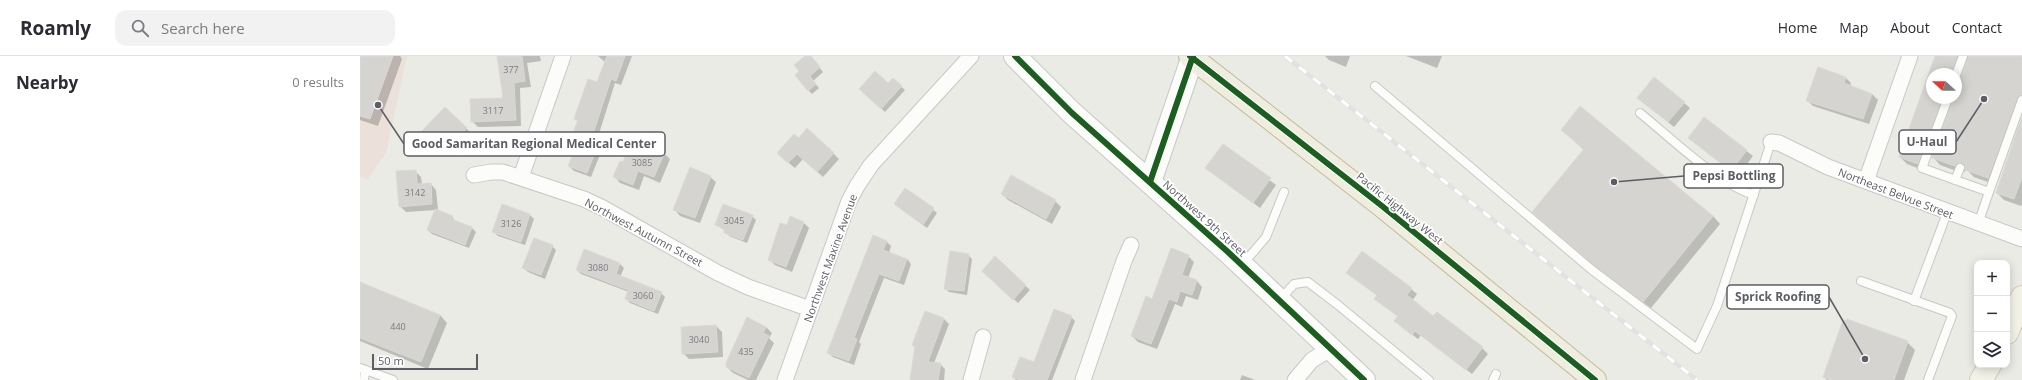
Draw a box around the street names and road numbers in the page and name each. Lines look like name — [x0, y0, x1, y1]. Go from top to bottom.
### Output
street label: Northeast Belvue Street — [1836, 164, 1956, 222]
street label: Pacific Highway West — [1354, 168, 1447, 248]
street label: Northwest 9th Street — [1160, 177, 1250, 260]
street label: Northwest Maxine Avenue — [800, 192, 860, 324]
street label: Northwest Autumn Street — [582, 194, 706, 270]

